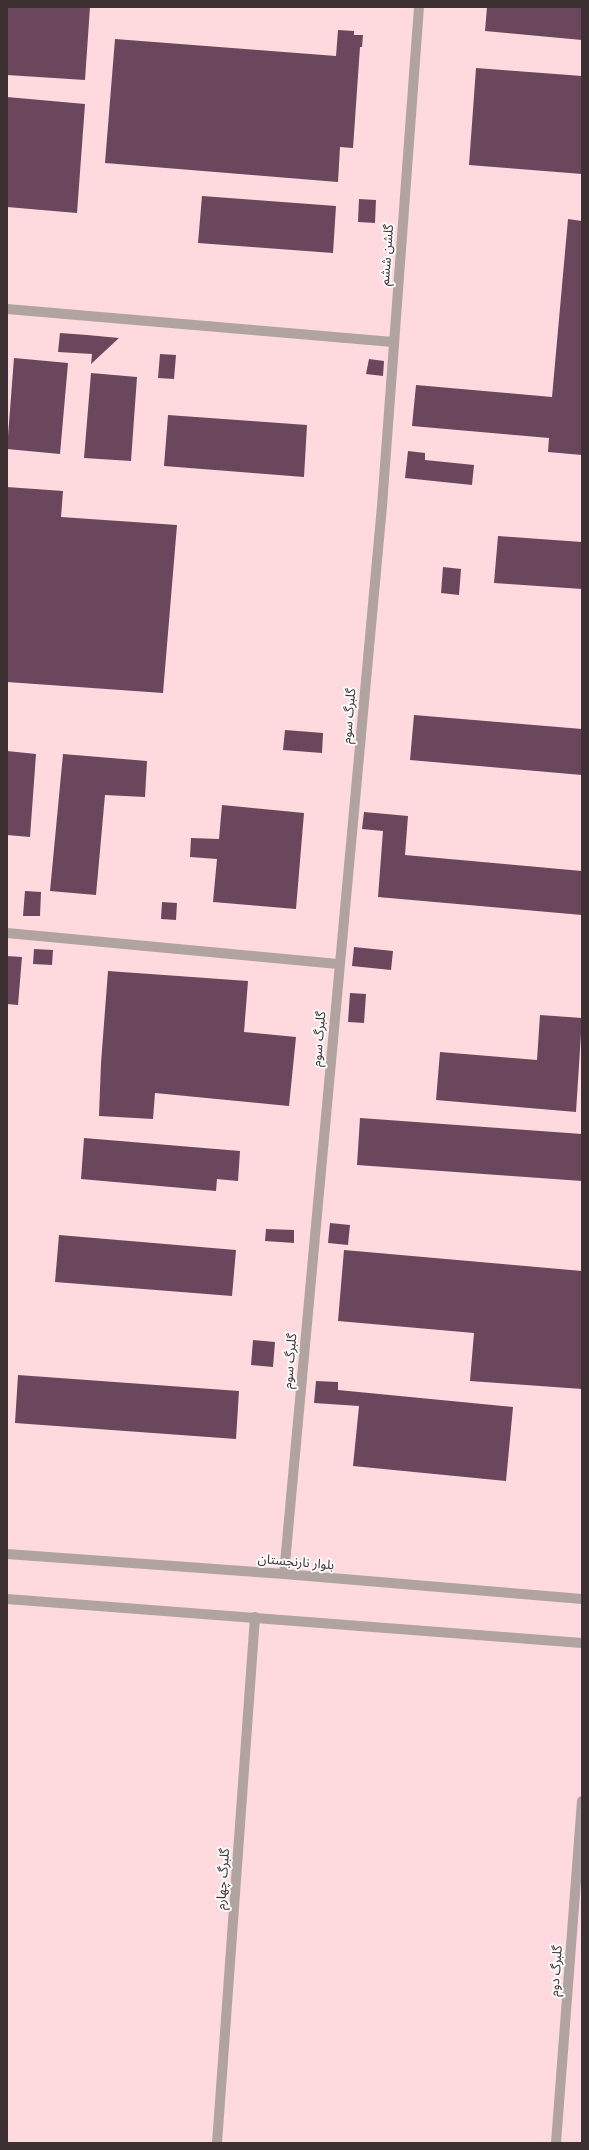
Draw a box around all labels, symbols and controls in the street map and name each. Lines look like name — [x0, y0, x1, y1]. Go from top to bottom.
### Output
street label: گلشن ششم — [377, 224, 397, 286]
street label: گلبرگ سوم — [339, 688, 359, 744]
street label: گلبرگ سوم — [309, 1011, 329, 1067]
street label: گلبرگ سوم — [280, 1333, 300, 1389]
street label: بلوار نارنجستان — [257, 1551, 335, 1573]
street label: گلبرگ چهارم — [213, 1848, 233, 1910]
street label: گلبرگ دوم — [546, 1945, 566, 1997]

